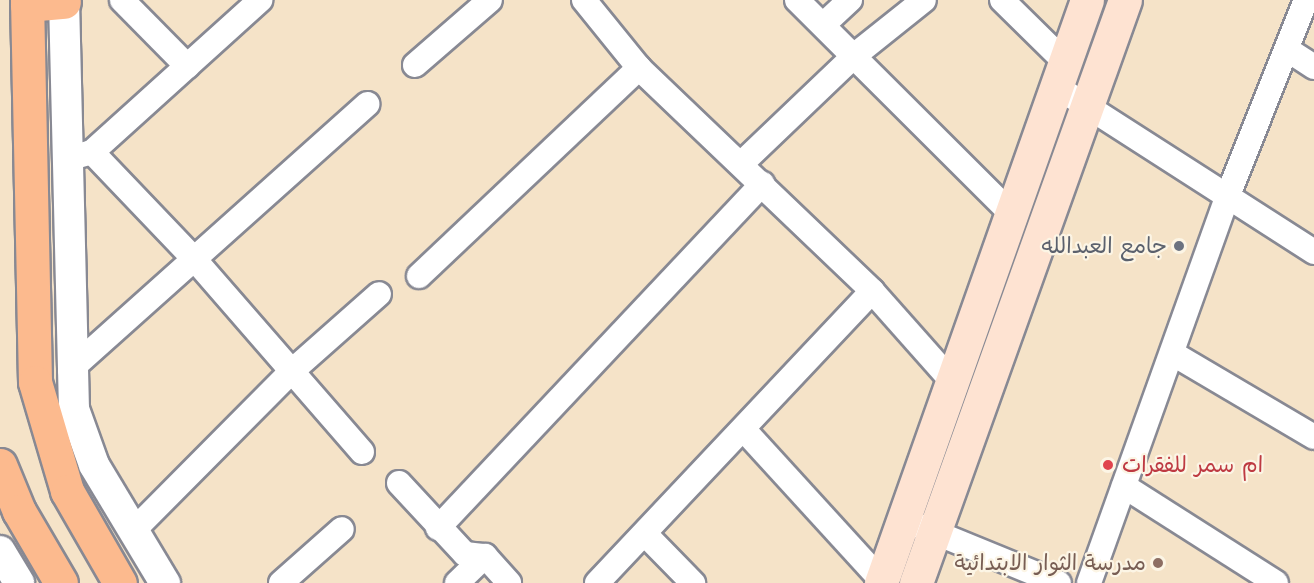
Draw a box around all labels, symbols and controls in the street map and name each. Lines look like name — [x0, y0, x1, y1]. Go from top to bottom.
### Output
place label: جامع العبدالله — [1041, 233, 1167, 259]
marker: جامع العبدالله — [1172, 239, 1186, 253]
place label: ام سمر للفقرات — [1122, 452, 1263, 478]
marker: ام سمر للفقرات — [1099, 456, 1117, 474]
place label: مدرسة الثوار الابتدائية — [954, 550, 1146, 576]
marker: مدرسة الثوار الابتدائية — [1151, 556, 1165, 570]

